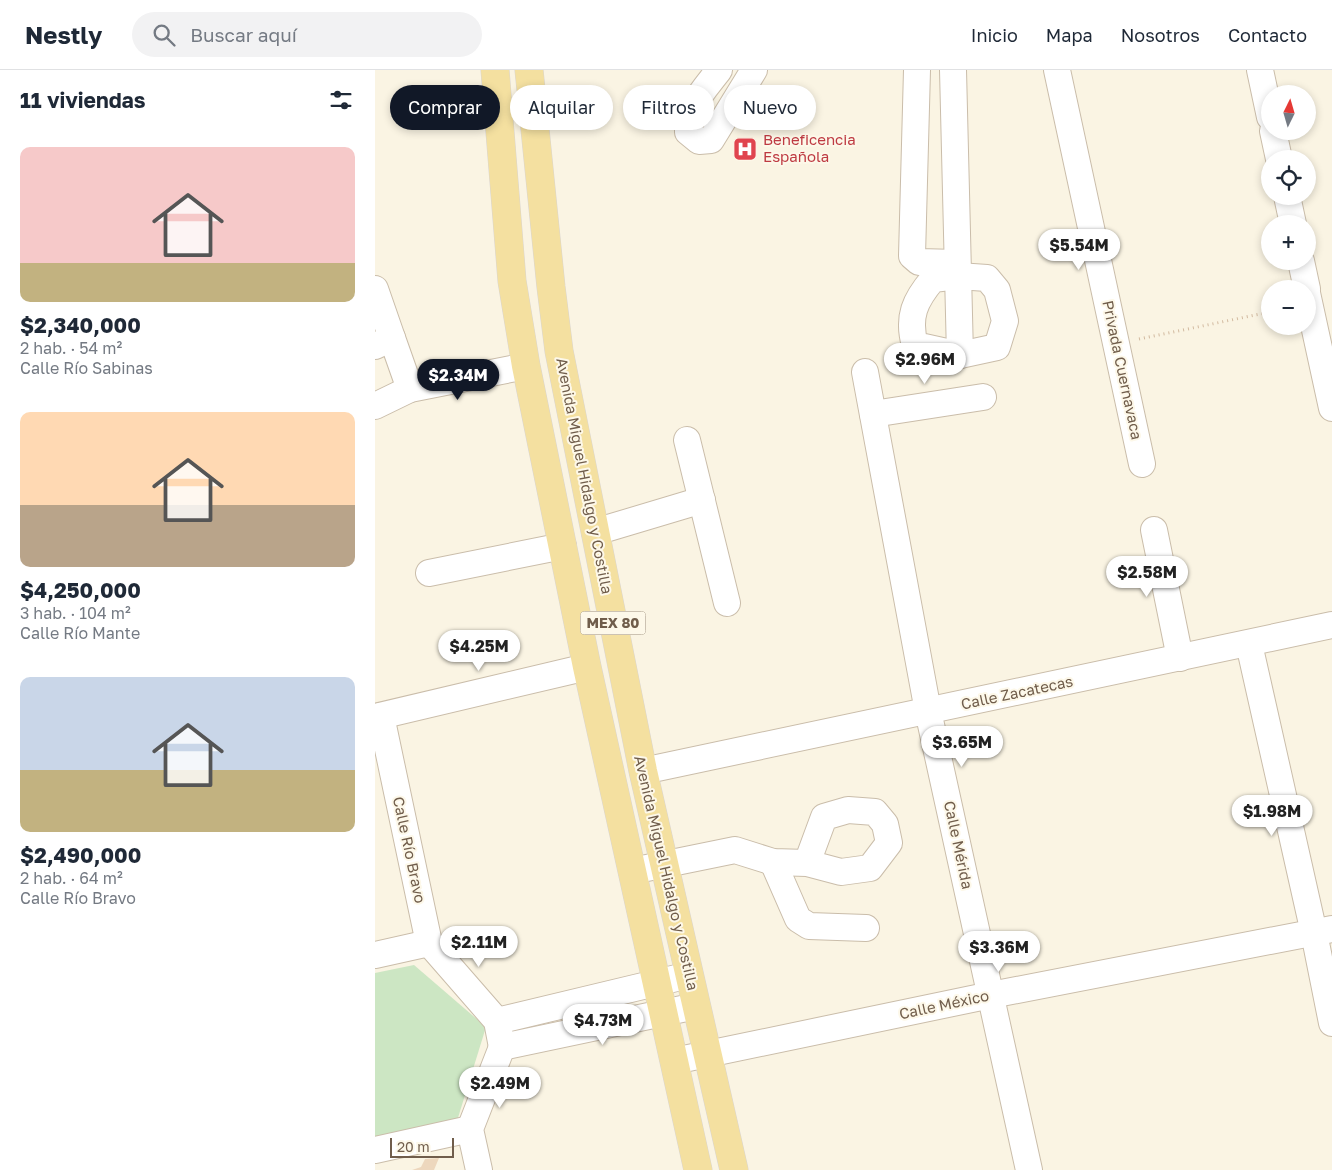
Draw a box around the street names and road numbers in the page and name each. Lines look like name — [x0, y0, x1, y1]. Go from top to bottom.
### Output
street label: Privada Cuernavaca — [1099, 299, 1147, 441]
street label: Avenida Miguel Hidalgo y Costilla — [553, 356, 617, 595]
road number: MEX 80 — [581, 612, 645, 634]
street label: Calle Zacatecas — [959, 671, 1074, 713]
street label: Avenida Miguel Hidalgo y Costilla — [631, 754, 703, 992]
street label: Calle Río Bravo — [390, 795, 430, 905]
street label: Calle Mérida — [941, 799, 977, 891]
street label: Calle México — [897, 986, 990, 1022]

